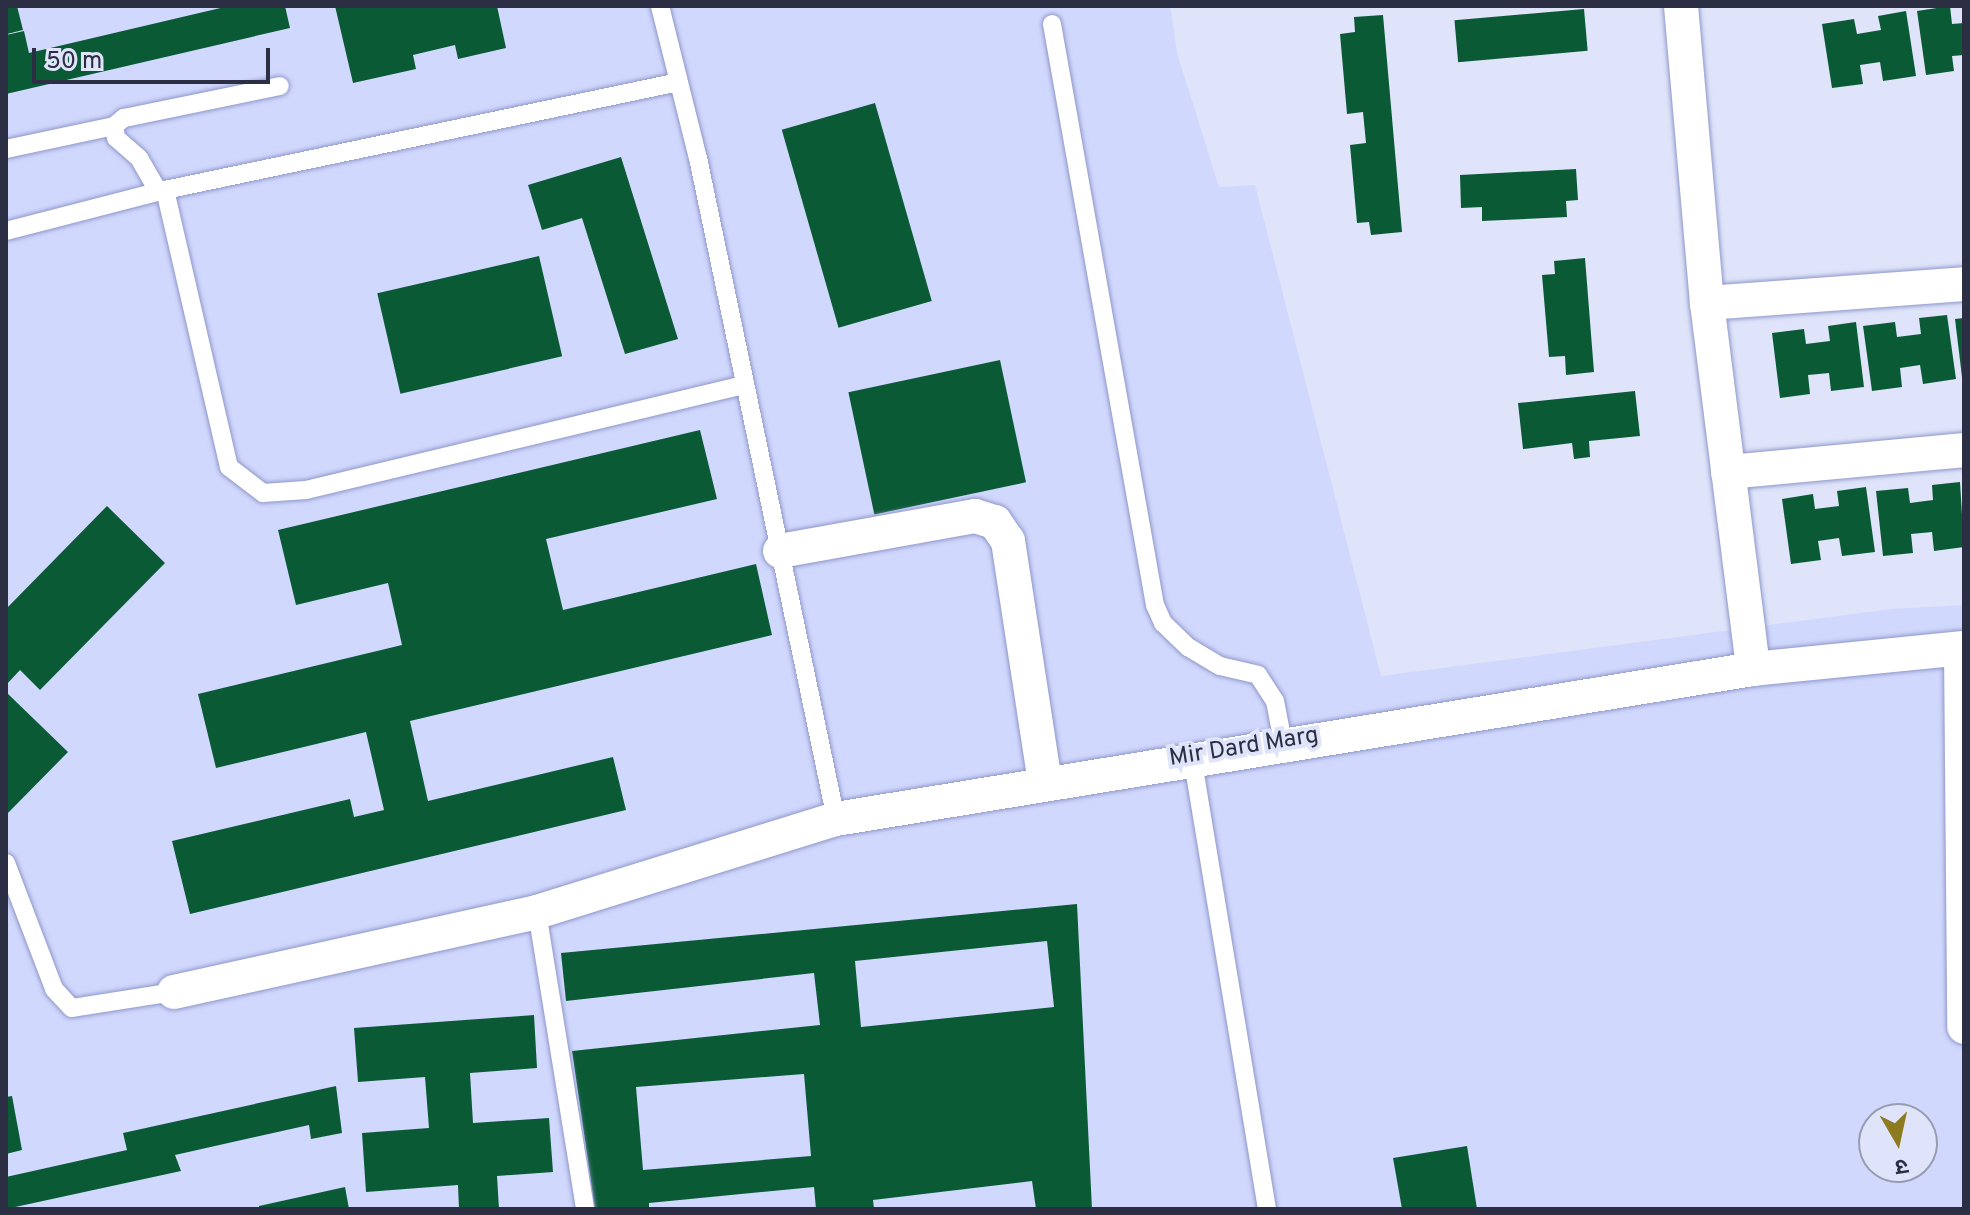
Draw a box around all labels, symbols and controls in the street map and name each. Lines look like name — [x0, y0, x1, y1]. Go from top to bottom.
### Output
scale bar — [36, 32, 274, 82]
text: 50 m — [46, 47, 102, 77]
street label: Mir Dard Marg — [1167, 722, 1321, 774]
north arrow — [1858, 1103, 1938, 1183]
text: उ — [1893, 1151, 1910, 1180]

